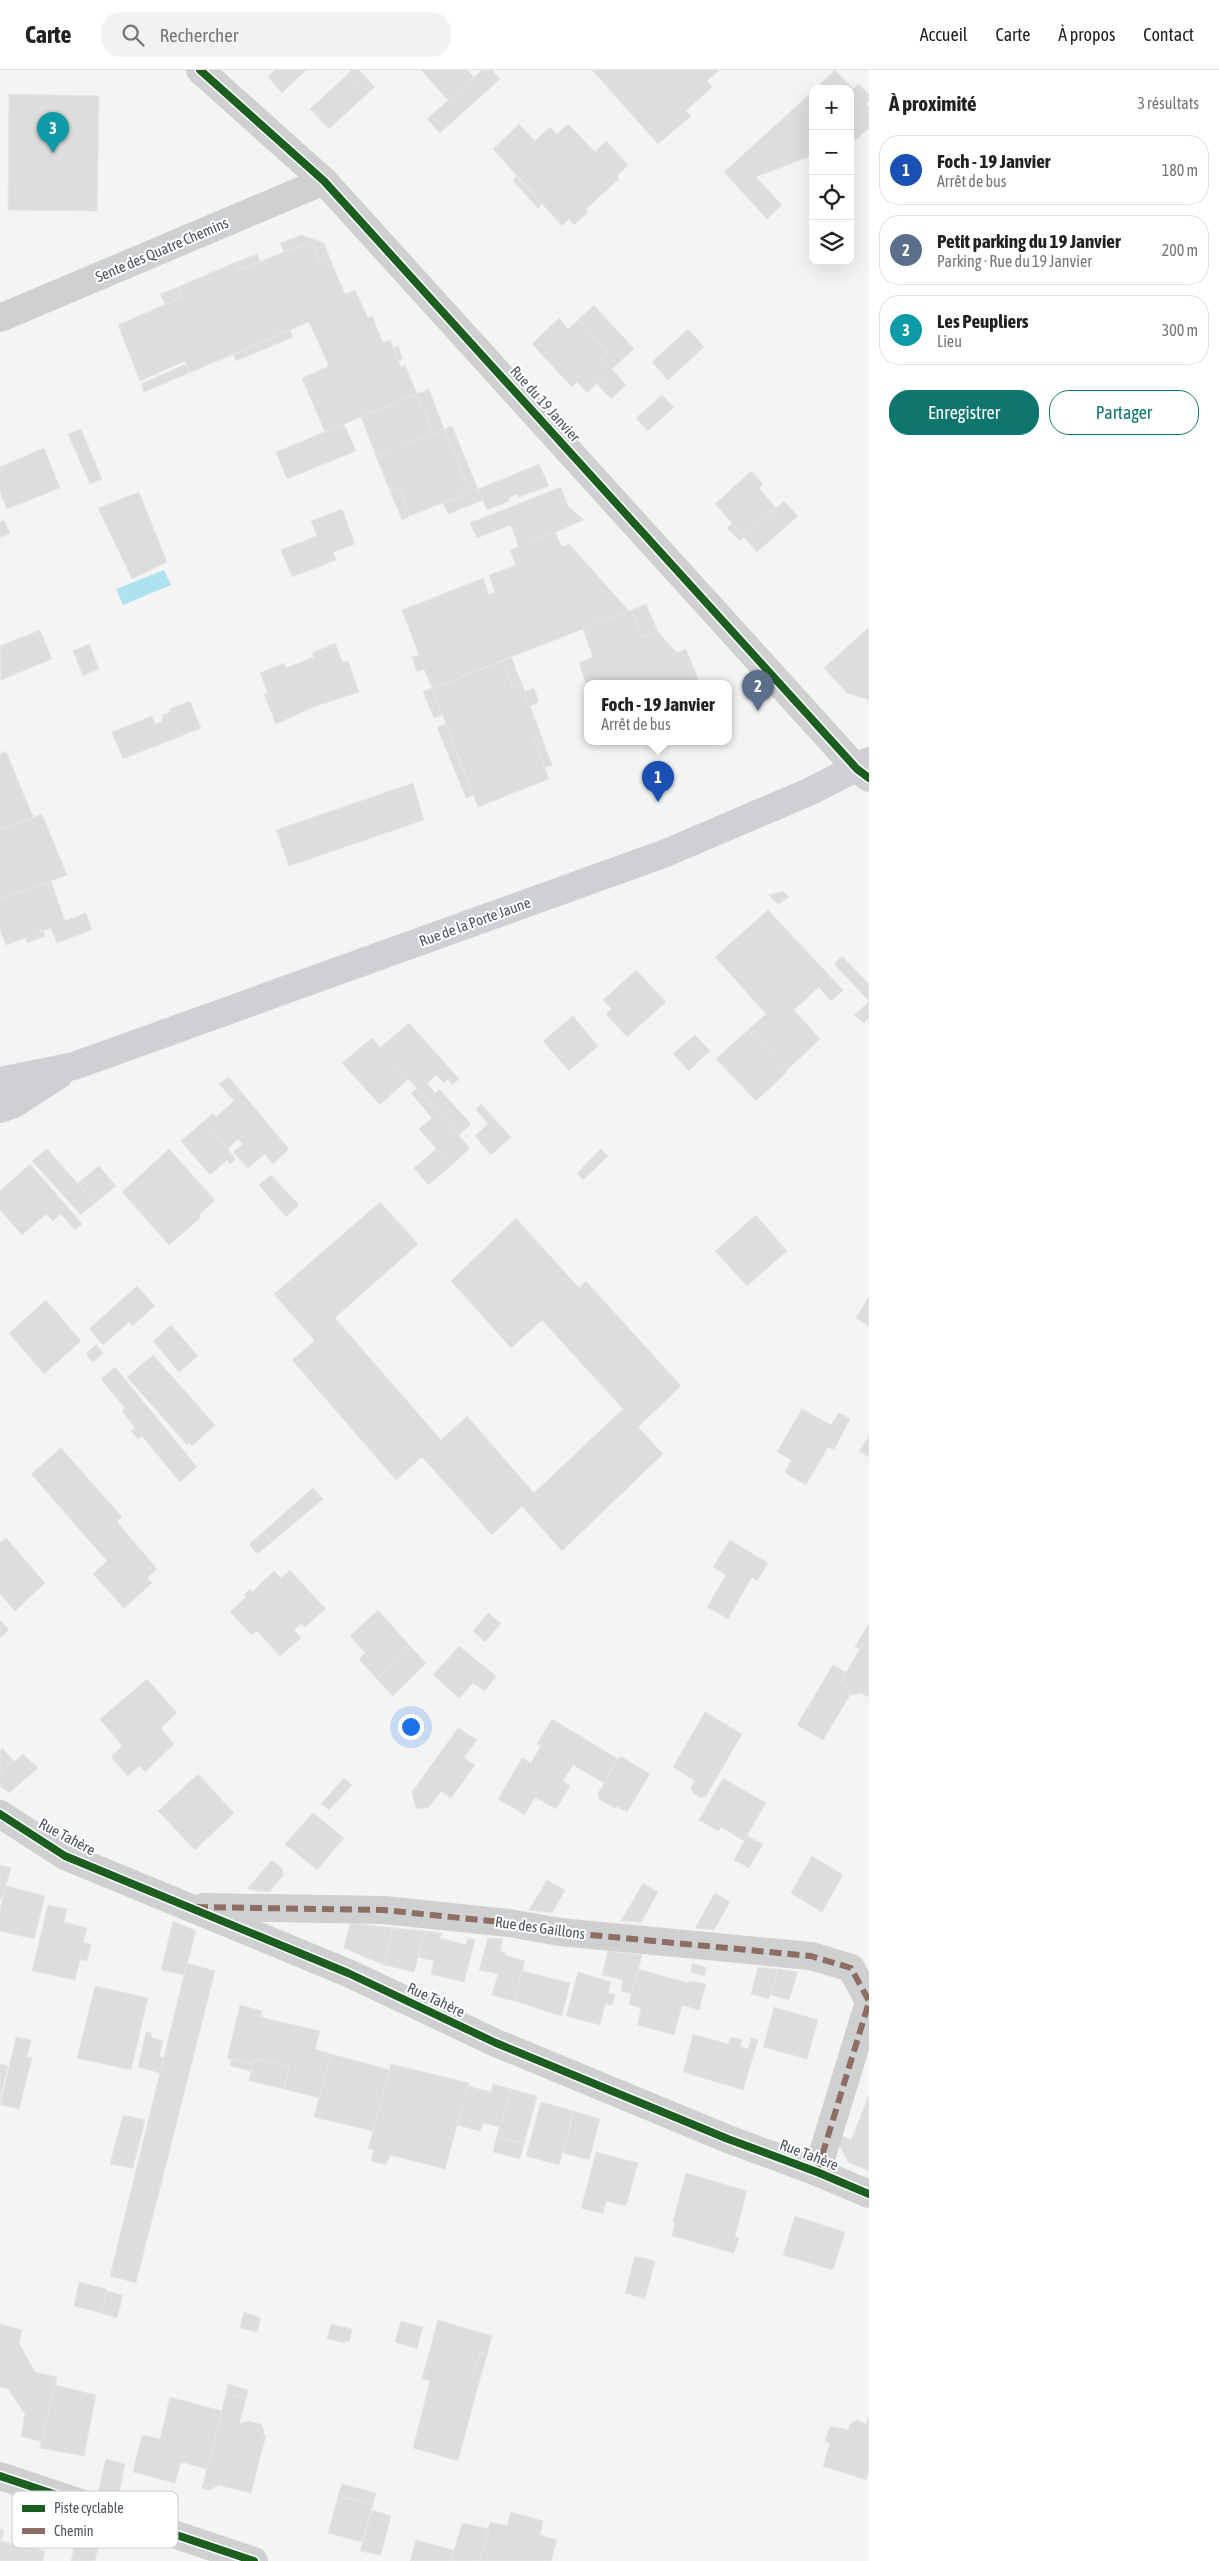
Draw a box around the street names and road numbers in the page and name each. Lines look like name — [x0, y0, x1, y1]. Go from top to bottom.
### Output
street label: Sente des Quatre Chemins — [93, 214, 231, 285]
street label: Rue du 19 Janvier — [507, 362, 584, 445]
street label: Rue de la Porte Jaune — [417, 893, 533, 950]
street label: Rue Tahère — [36, 1815, 99, 1859]
street label: Rue des Gaillons — [494, 1913, 586, 1942]
street label: Rue Tahère — [405, 1979, 468, 2020]
street label: Rue Tahère — [777, 2136, 841, 2174]

